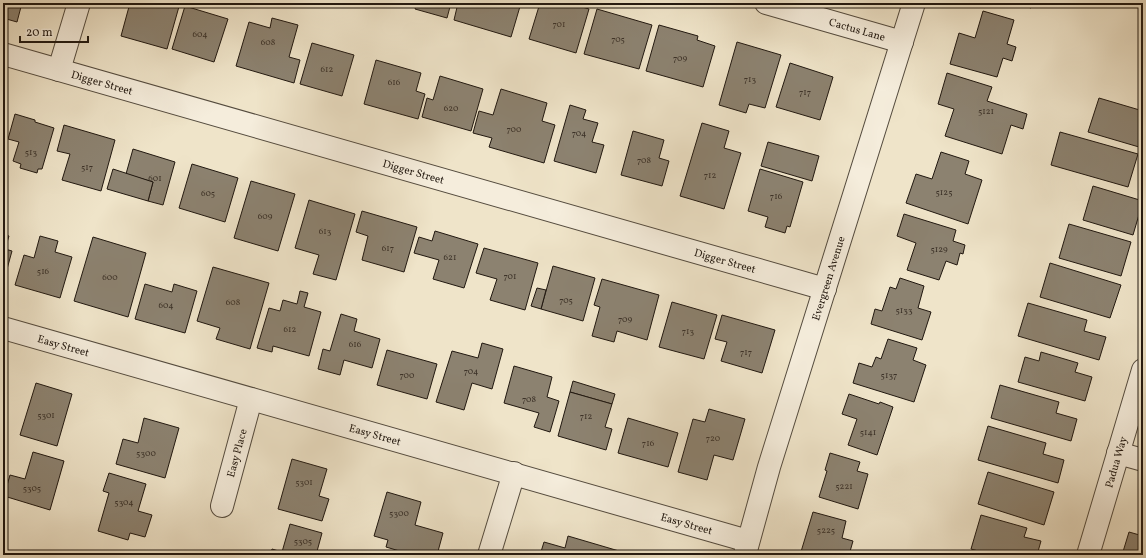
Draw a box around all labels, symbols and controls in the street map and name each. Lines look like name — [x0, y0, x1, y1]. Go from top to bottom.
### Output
street label: Cactus Lane — [827, 15, 887, 46]
scale bar — [20, 18, 88, 44]
house number: 701 — [553, 18, 565, 31]
text: 20 m — [26, 25, 53, 41]
house number: 604 — [192, 28, 208, 41]
house number: 705 — [611, 33, 625, 46]
house number: 608 — [261, 36, 276, 49]
house number: 709 — [673, 52, 687, 65]
house number: 612 — [321, 63, 334, 76]
street label: Digger Street — [69, 68, 134, 100]
house number: 713 — [744, 73, 757, 86]
house number: 616 — [388, 76, 401, 89]
house number: 717 — [799, 86, 811, 99]
house number: 620 — [444, 102, 459, 115]
house number: 5121 — [978, 105, 994, 118]
house number: 700 — [506, 123, 522, 136]
house number: 704 — [572, 127, 586, 140]
house number: 513 — [25, 146, 38, 159]
house number: 708 — [637, 154, 651, 167]
street label: Digger Street — [381, 157, 446, 189]
house number: 517 — [81, 161, 93, 174]
house number: 712 — [704, 169, 717, 182]
house number: 601 — [148, 172, 162, 185]
house number: 5125 — [936, 186, 952, 199]
house number: 605 — [201, 187, 215, 200]
house number: 716 — [770, 190, 783, 203]
house number: 609 — [258, 210, 273, 223]
house number: 613 — [319, 225, 332, 238]
street label: Evergreen Avenue — [809, 235, 850, 323]
house number: 617 — [382, 242, 394, 255]
house number: 5129 — [930, 243, 948, 256]
street label: Digger Street — [692, 246, 757, 278]
house number: 621 — [444, 251, 456, 264]
house number: 516 — [37, 265, 50, 278]
house number: 701 — [504, 270, 516, 283]
house number: 600 — [102, 271, 118, 284]
house number: 705 — [559, 294, 573, 307]
house number: 608 — [226, 296, 241, 309]
house number: 604 — [158, 299, 174, 312]
house number: 5133 — [896, 304, 913, 317]
house number: 709 — [618, 313, 632, 326]
house number: 612 — [284, 323, 297, 336]
house number: 713 — [682, 325, 695, 338]
street label: Easy Street — [35, 332, 91, 361]
house number: 616 — [349, 338, 362, 351]
house number: 717 — [740, 346, 752, 359]
house number: 704 — [464, 365, 478, 378]
house number: 700 — [399, 369, 415, 382]
house number: 5137 — [881, 369, 897, 382]
house number: 708 — [522, 393, 536, 406]
house number: 5301 — [37, 409, 55, 422]
house number: 712 — [580, 410, 593, 423]
street label: Easy Street — [347, 421, 402, 450]
house number: 5141 — [860, 426, 876, 439]
street label: Easy Place — [224, 427, 252, 479]
house number: 720 — [706, 432, 721, 445]
street label: Padua Way — [1102, 435, 1132, 490]
house number: 716 — [642, 437, 655, 450]
house number: 5300 — [136, 447, 156, 460]
house number: 5301 — [295, 476, 313, 489]
house number: 5221 — [835, 480, 853, 493]
house number: 5305 — [23, 482, 41, 495]
house number: 5304 — [114, 496, 134, 509]
house number: 5300 — [389, 507, 409, 520]
street label: Easy Street — [659, 510, 714, 539]
house number: 5225 — [817, 524, 835, 537]
house number: 5305 — [294, 535, 312, 548]

